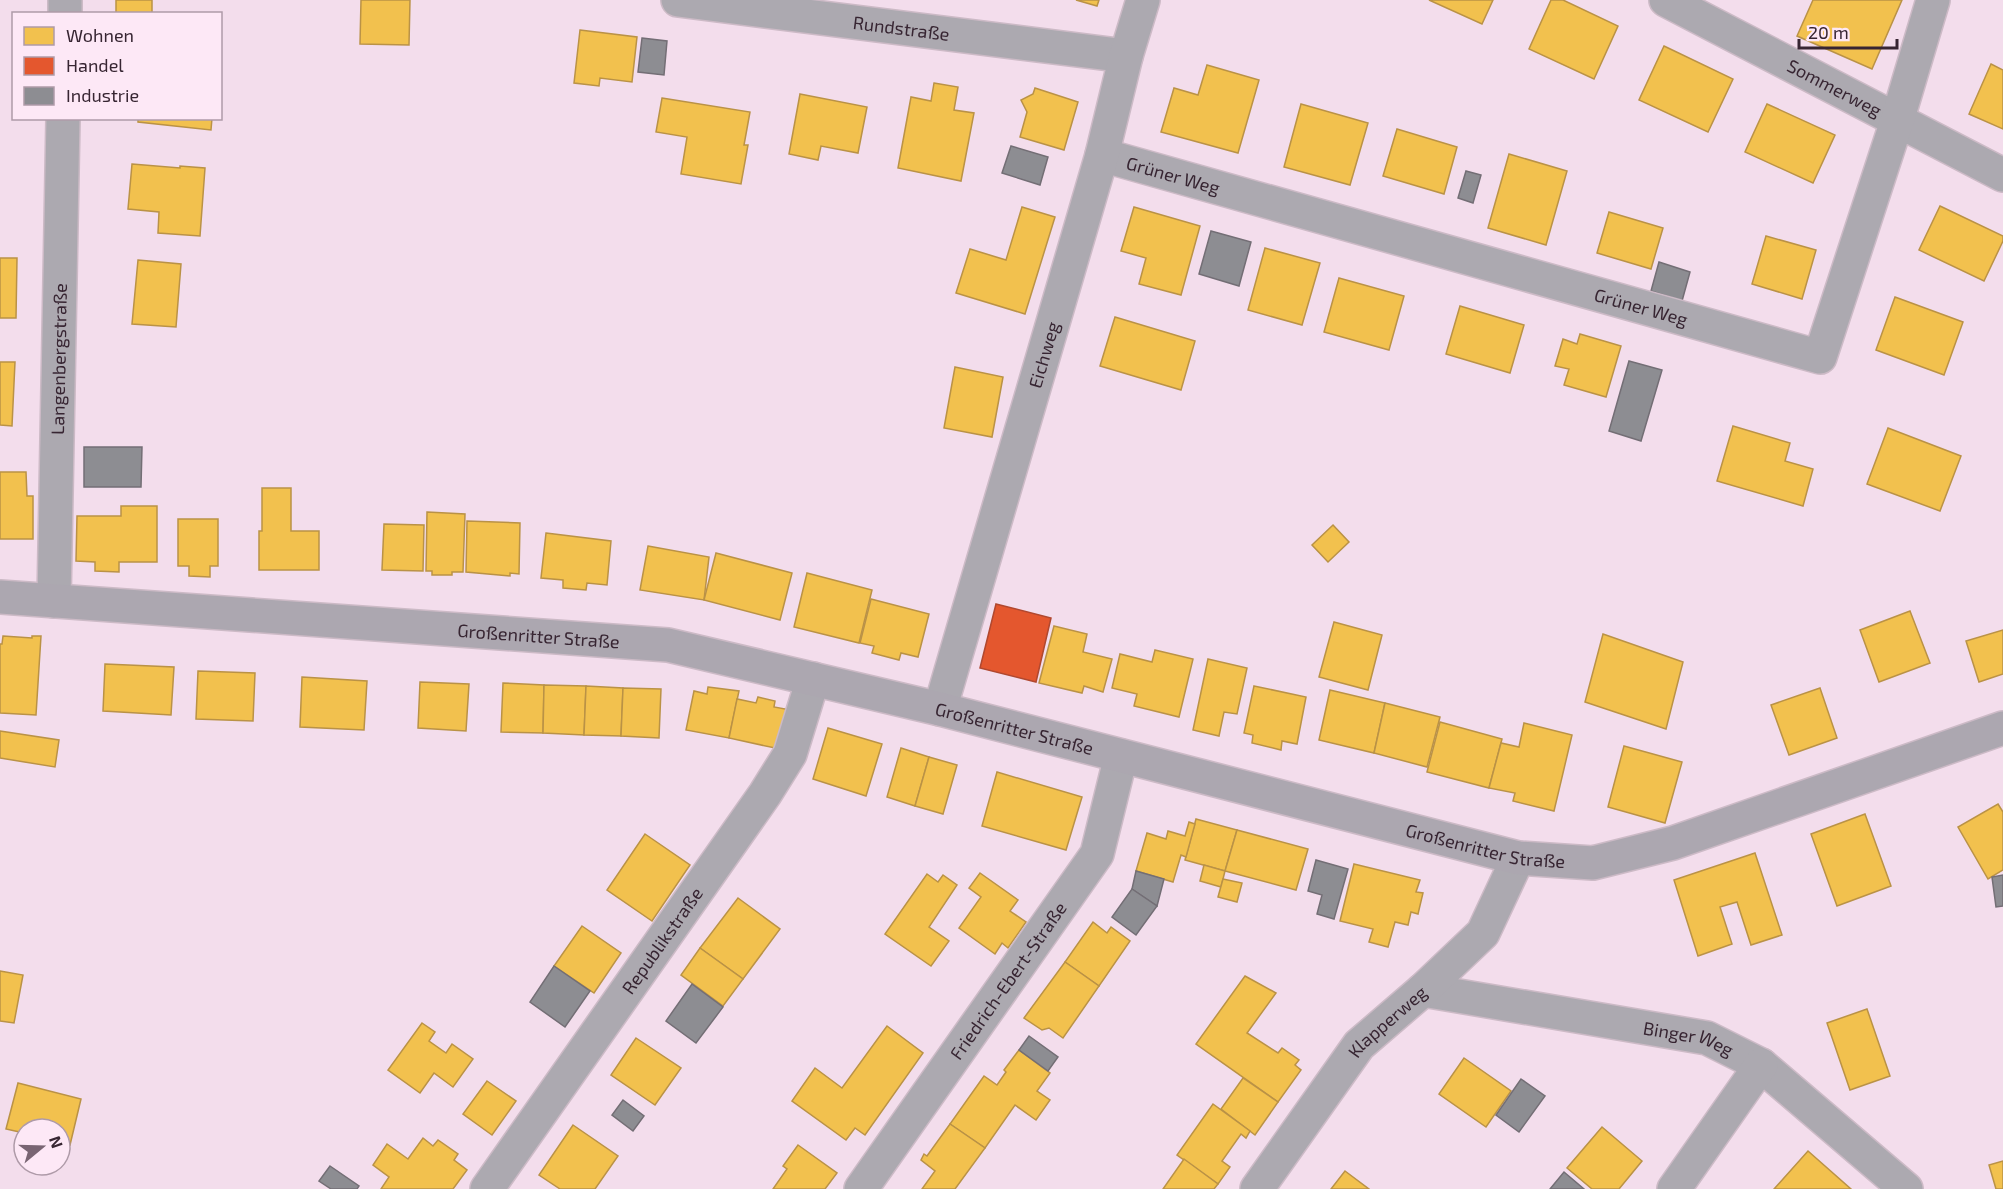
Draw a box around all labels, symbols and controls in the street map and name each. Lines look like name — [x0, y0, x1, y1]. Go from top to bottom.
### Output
street label: Rundstraße — [852, 11, 951, 45]
legend — [12, 12, 222, 120]
scale bar — [1799, 12, 1896, 50]
text: 20 m — [1808, 21, 1849, 43]
text: Wohnen — [66, 24, 134, 46]
text: Handel — [66, 54, 124, 76]
street label: Sommerweg — [1784, 54, 1886, 121]
text: Industrie — [66, 84, 139, 106]
street label: Grüner Weg — [1124, 151, 1222, 199]
street label: Langenbergstraße — [46, 283, 71, 435]
street label: Grüner Weg — [1592, 283, 1690, 330]
street label: Eichweg — [1023, 319, 1064, 391]
street label: Großenritter Straße — [457, 619, 620, 652]
street label: Großenritter Straße — [933, 697, 1096, 759]
street label: Großenritter Straße — [1404, 819, 1566, 872]
street label: Republikstraße — [617, 883, 707, 998]
street label: Friedrich-Ebert-Straße — [945, 897, 1071, 1064]
street label: Klapperweg — [1343, 981, 1431, 1062]
street label: Binger Weg — [1642, 1016, 1737, 1061]
north arrow — [12, 1117, 72, 1177]
text: N — [46, 1133, 68, 1151]

